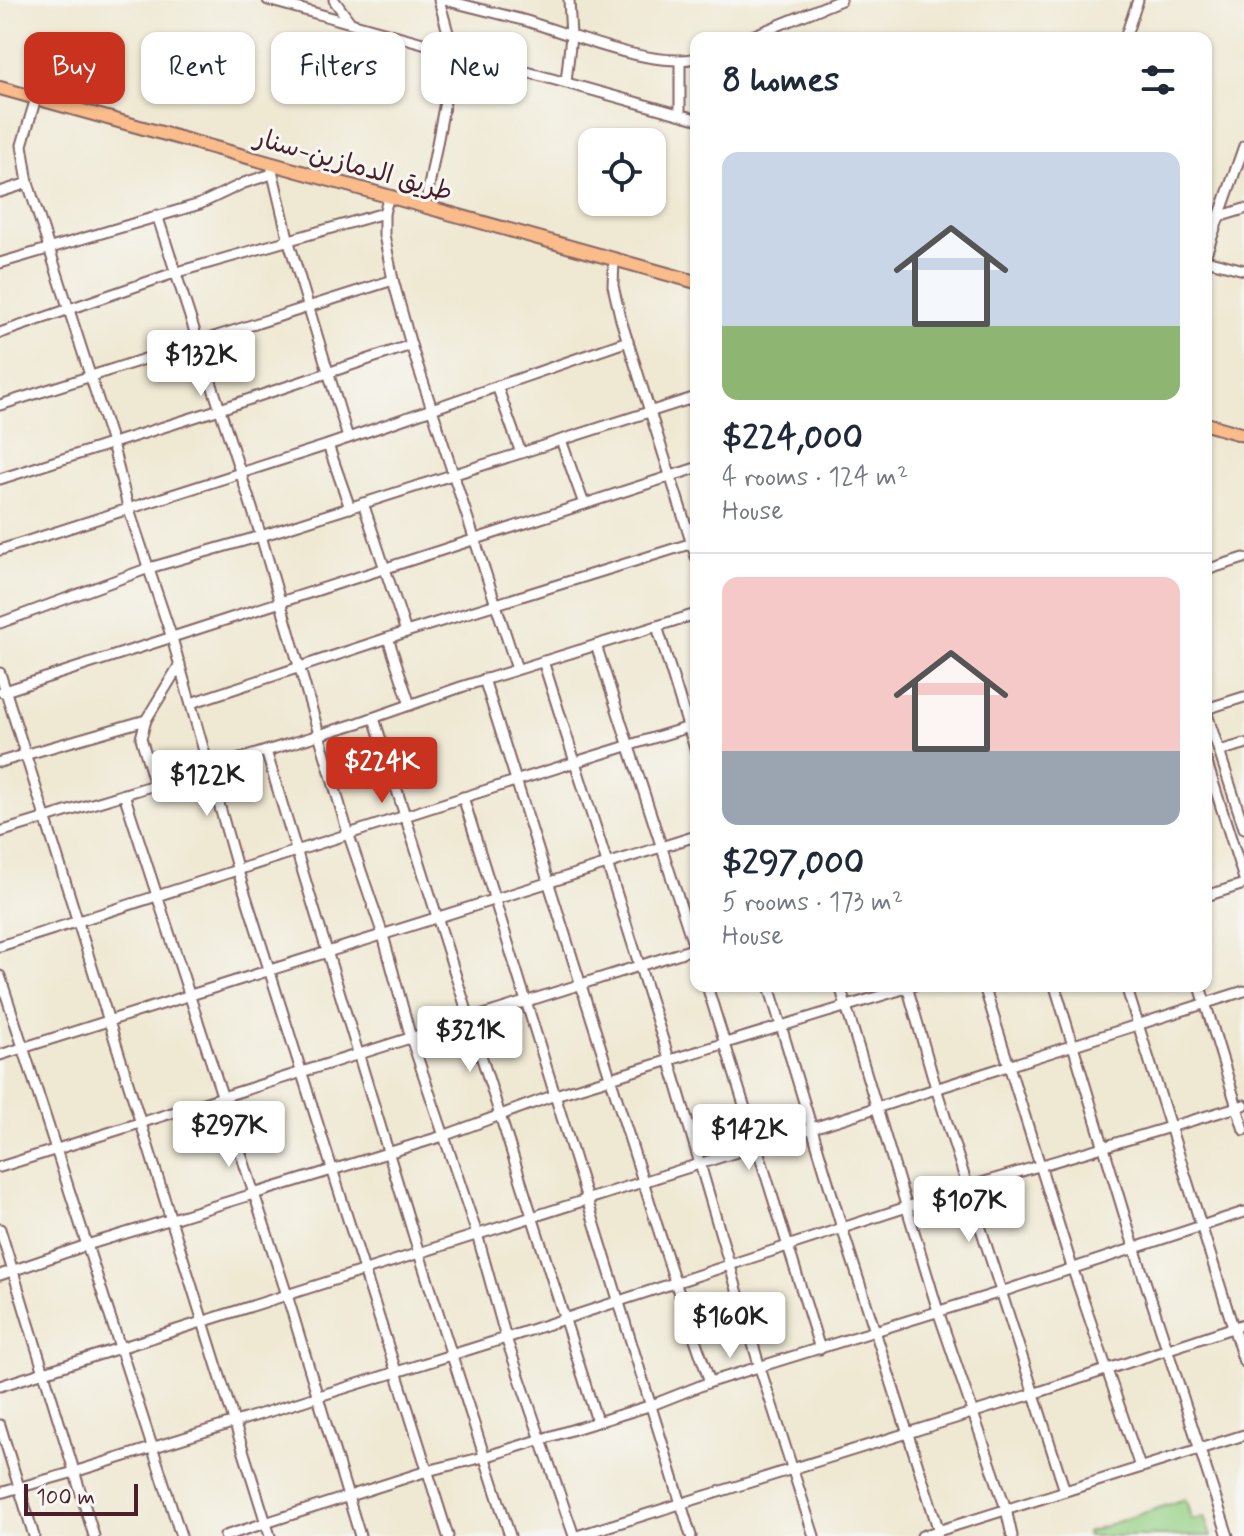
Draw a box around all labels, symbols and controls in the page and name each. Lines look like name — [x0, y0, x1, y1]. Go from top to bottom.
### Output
chip: Buy — [24, 32, 125, 104]
chip: Rent — [141, 32, 255, 104]
chip: Filters — [271, 32, 405, 104]
chip: New — [421, 32, 527, 104]
text: 8 homes — [722, 58, 839, 103]
icon: filters — [1136, 58, 1180, 102]
street label: طريق الدمازين-سنار — [249, 121, 456, 210]
map controls — [578, 128, 666, 216]
button: locate — [578, 128, 666, 216]
icon: home — [879, 204, 1023, 348]
pin: $132K — [145, 330, 257, 398]
text: $132K — [165, 339, 237, 373]
text: $224,000 — [722, 416, 863, 461]
text: 4 rooms · 124 m² — [722, 461, 908, 495]
text: House — [722, 495, 783, 529]
icon: home — [879, 629, 1023, 773]
pin: $224K — [326, 737, 438, 805]
text: $224K — [344, 746, 420, 780]
pin: $122K — [151, 750, 263, 818]
text: $122K — [170, 759, 244, 793]
text: $297,000 — [722, 841, 864, 886]
text: 5 rooms · 173 m² — [722, 886, 903, 920]
text: House — [722, 920, 783, 954]
pin: $321K — [414, 1006, 526, 1074]
text: $321K — [435, 1015, 505, 1049]
pin: $297K — [173, 1101, 285, 1169]
pin: $142K — [693, 1104, 805, 1172]
text: $297K — [191, 1110, 267, 1144]
text: $142K — [711, 1113, 787, 1147]
pin: $107K — [913, 1176, 1025, 1244]
text: $107K — [932, 1185, 1006, 1219]
pin: $160K — [674, 1292, 786, 1360]
text: $160K — [692, 1301, 768, 1335]
scale bar — [24, 1480, 138, 1516]
text: 100 m — [36, 1484, 95, 1512]

